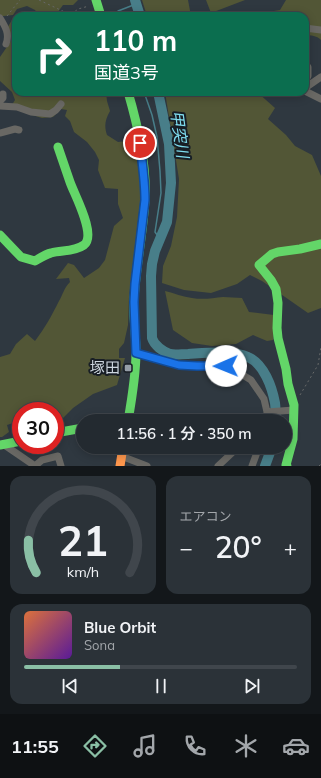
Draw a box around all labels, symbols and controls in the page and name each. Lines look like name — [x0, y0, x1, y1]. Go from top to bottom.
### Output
text: 110 m — [94, 23, 177, 58]
icon: right — [28, 28, 80, 80]
text: 国道3号 — [94, 61, 159, 84]
water label: 甲突川 — [167, 109, 194, 161]
pin — [123, 126, 157, 160]
icon: arrive — [129, 132, 151, 154]
position arrow — [205, 345, 247, 387]
place label: 塚田 — [90, 358, 120, 377]
marker: 塚田 — [123, 363, 133, 373]
speed limit sign: 30 — [12, 402, 64, 454]
text: 11:56 · 1 分 · 350 m — [116, 424, 252, 443]
text: エアコン — [180, 508, 232, 524]
text: 21 — [58, 514, 108, 566]
text: 20° — [215, 528, 262, 566]
text: − — [180, 534, 193, 562]
text: + — [284, 534, 297, 562]
text: km/h — [67, 563, 99, 581]
text: Blue Orbit — [84, 618, 156, 637]
text: Sona — [84, 637, 115, 653]
icon: previous — [59, 675, 81, 697]
icon: pause — [150, 675, 172, 697]
icon: next — [241, 675, 263, 697]
icon: directions — [81, 732, 109, 760]
icon: music — [131, 732, 159, 760]
icon: phone — [181, 732, 209, 760]
icon: climate — [232, 732, 260, 760]
icon: car — [282, 732, 310, 760]
text: 11:55 — [11, 735, 59, 758]

